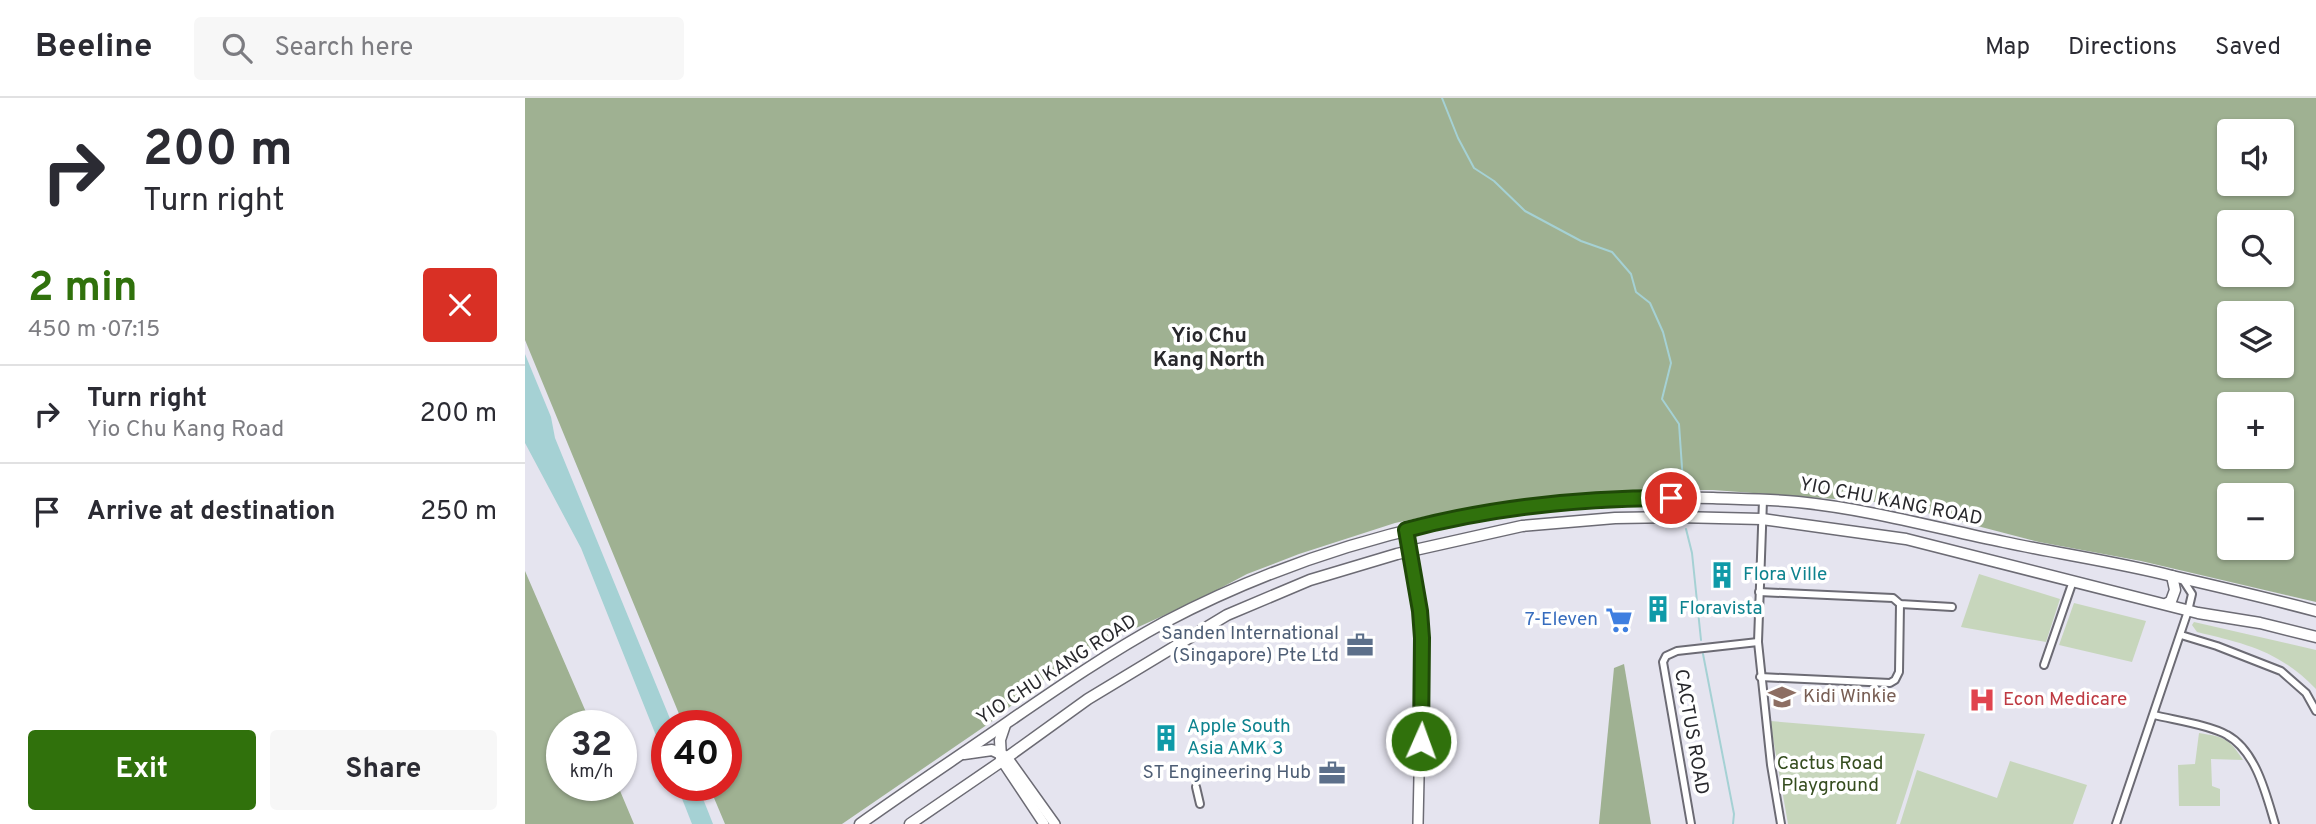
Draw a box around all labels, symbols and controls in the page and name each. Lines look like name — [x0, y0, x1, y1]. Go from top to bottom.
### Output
search box — [194, 17, 684, 80]
text: Beeline — [35, 27, 152, 69]
icon: search — [218, 29, 256, 67]
text: Search here — [274, 32, 413, 65]
text: Map — [1985, 33, 2030, 63]
text: Directions — [2068, 33, 2177, 63]
text: Saved — [2215, 33, 2281, 63]
map controls — [2217, 119, 2294, 560]
button: sound — [2217, 119, 2294, 196]
text: 200 m — [143, 121, 293, 183]
icon: right — [28, 126, 119, 217]
text: Turn right — [143, 182, 285, 222]
button: search — [2217, 210, 2294, 287]
text: 2 min — [28, 263, 138, 316]
button: close — [423, 268, 497, 342]
button: layers — [2217, 301, 2294, 378]
text: 450 m · 07:15 — [28, 316, 160, 345]
district label: Yio Chu Kang North — [1153, 323, 1265, 374]
text: Turn right — [87, 383, 207, 416]
button: + — [2217, 392, 2294, 469]
icon: right — [28, 395, 66, 433]
text: 200 m — [420, 398, 497, 431]
text: Yio Chu Kang Road — [87, 416, 284, 445]
pin — [1641, 468, 1701, 528]
street label: YIO CHU KANG ROAD — [1797, 472, 1985, 532]
icon: arrive — [1652, 479, 1690, 517]
button: − — [2217, 483, 2294, 560]
icon: arrive — [28, 493, 66, 531]
text: Arrive at destination — [87, 496, 335, 529]
text: 250 m — [420, 496, 497, 529]
building icon: Flora Ville — [1707, 560, 1737, 590]
place label: Flora Ville — [1743, 563, 1827, 587]
building icon: Floravista — [1643, 594, 1673, 624]
place label: Floravista — [1679, 597, 1762, 621]
supermarket icon: 7-Eleven — [1604, 605, 1634, 635]
place label: 7-Eleven — [1525, 608, 1598, 632]
street label: YIO CHU KANG ROAD — [973, 609, 1141, 731]
place label: Sanden International (Singapore) Pte Ltd — [1161, 622, 1339, 668]
office icon: Sanden International (Singapore) Pte Ltd — [1345, 630, 1375, 660]
street label: CACTUS ROAD — [1668, 667, 1714, 797]
school or university icon: Kidi Winkie — [1767, 682, 1797, 712]
place label: Kidi Winkie — [1803, 685, 1897, 709]
hospital icon: Econ Medicare — [1967, 685, 1997, 715]
place label: Econ Medicare — [2003, 688, 2127, 712]
position arrow — [1384, 704, 1458, 778]
speed limit sign: 40 — [651, 710, 742, 801]
place label: Apple South Asia AMK 3 — [1187, 715, 1291, 761]
building icon: Apple South Asia AMK 3 — [1151, 723, 1181, 753]
text: 32 — [571, 724, 612, 768]
button: Exit — [28, 730, 256, 810]
button: Share — [270, 730, 497, 810]
park label: Cactus Road Playground — [1777, 752, 1883, 798]
office icon: ST Engineering Hub — [1317, 758, 1347, 788]
text: km/h — [570, 761, 613, 784]
place label: ST Engineering Hub — [1143, 761, 1311, 785]

